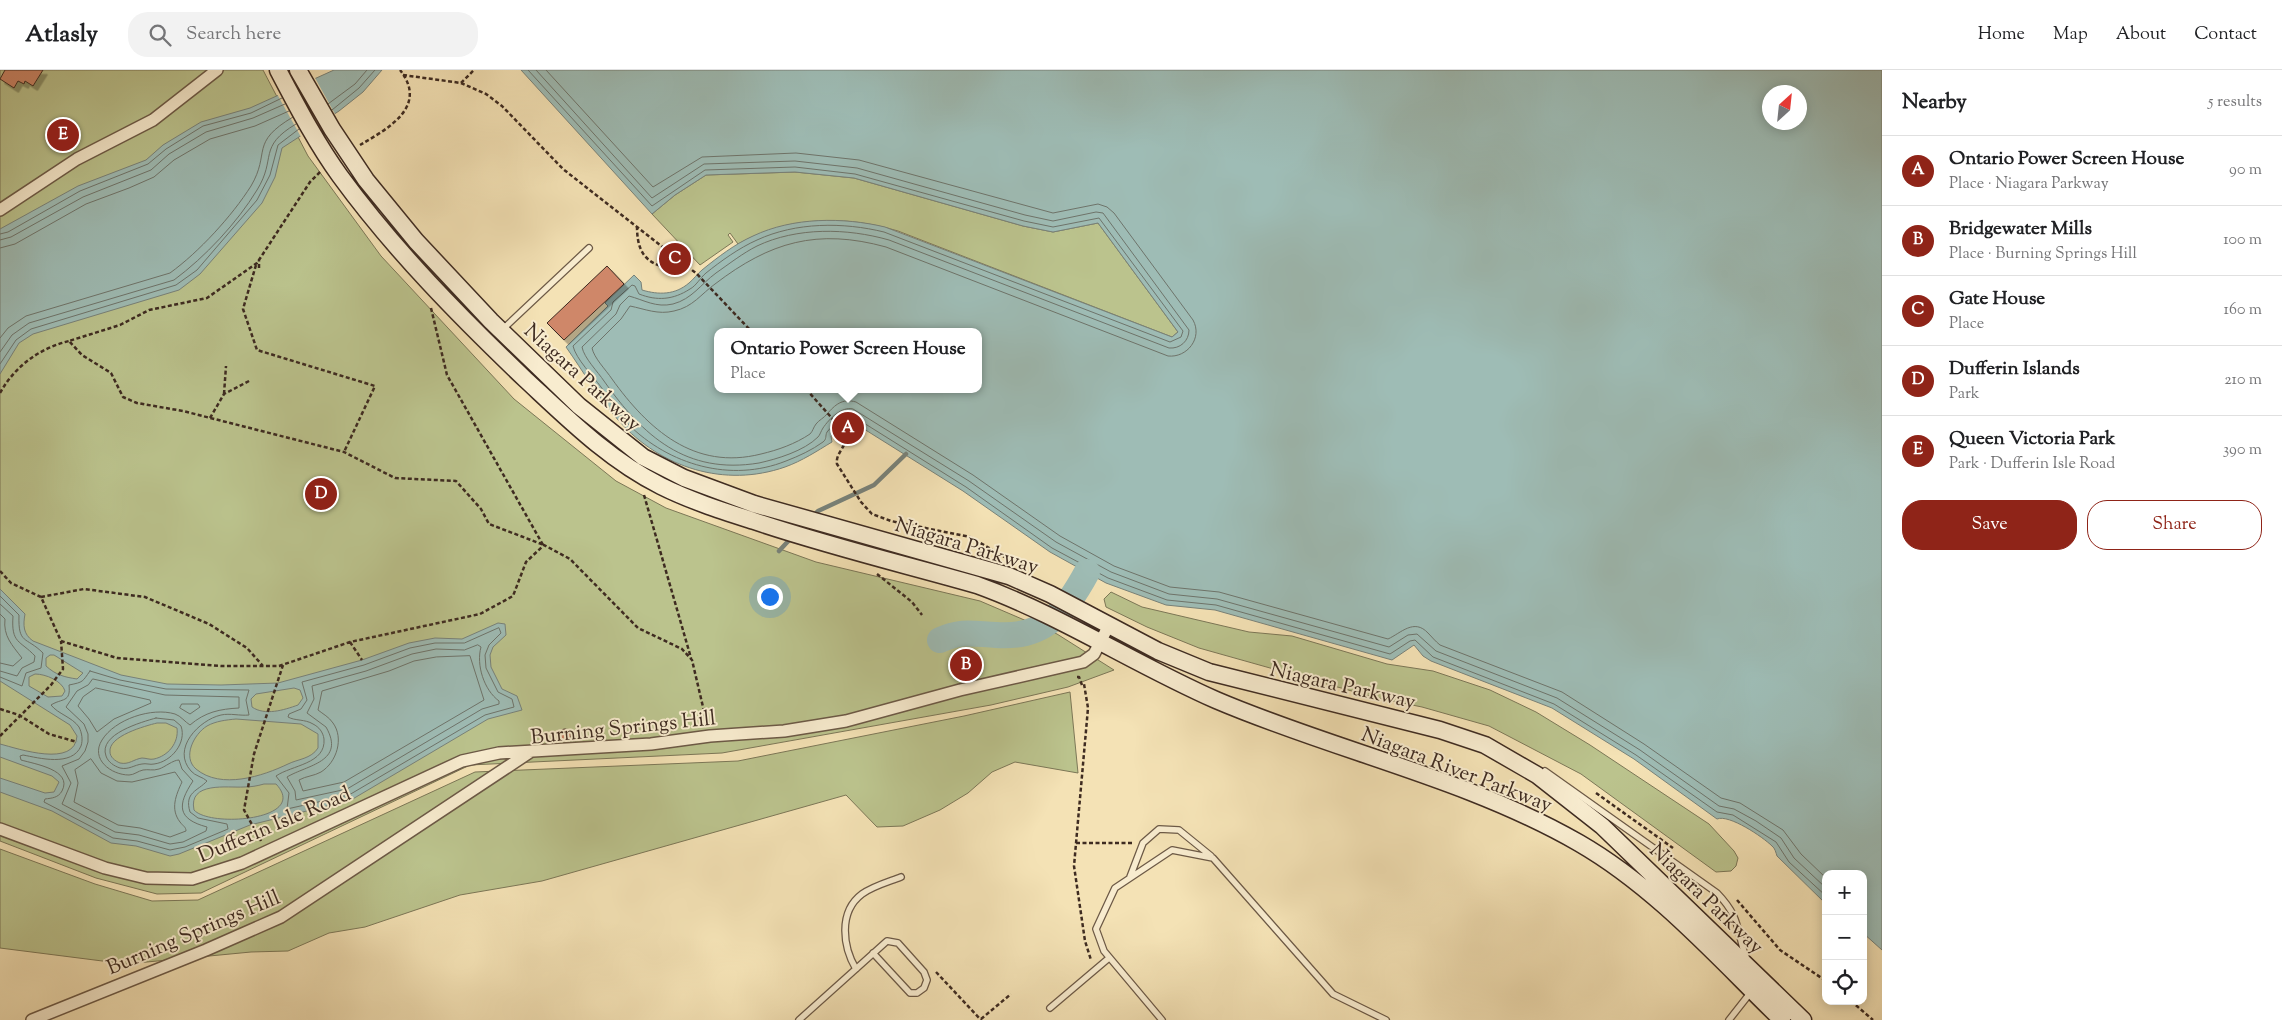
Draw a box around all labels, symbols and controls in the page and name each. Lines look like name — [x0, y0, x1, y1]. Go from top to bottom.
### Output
search box — [128, 12, 478, 57]
text: Atlasly — [25, 18, 98, 52]
icon: search — [146, 21, 174, 49]
text: Search here — [186, 21, 281, 48]
text: Home — [1978, 22, 2025, 48]
text: Map — [2053, 22, 2088, 48]
text: About — [2116, 22, 2166, 48]
text: Contact — [2194, 22, 2257, 48]
north arrow — [1762, 85, 1807, 130]
text: Nearby — [1902, 88, 1967, 118]
text: 5 results — [2208, 91, 2262, 114]
pin: E — [47, 116, 79, 154]
text: Ontario Power Screen House — [1949, 146, 2184, 173]
text: A — [1912, 159, 1925, 182]
text: 90 m — [2229, 159, 2262, 182]
text: Place · Niagara Parkway — [1949, 173, 2109, 196]
text: Bridgewater Mills — [1949, 216, 2092, 243]
text: B — [1913, 229, 1923, 252]
text: 100 m — [2223, 229, 2262, 252]
pin: C — [659, 240, 691, 278]
text: Place · Burning Springs Hill — [1949, 243, 2137, 266]
text: Gate House — [1949, 286, 2045, 313]
text: C — [1912, 299, 1924, 322]
text: 160 m — [2224, 299, 2262, 322]
text: Place — [1949, 313, 1984, 336]
street label: Niagara Parkway — [516, 317, 647, 440]
popup — [714, 328, 982, 393]
text: Ontario Power Screen House — [730, 336, 966, 363]
text: Dufferin Islands — [1949, 356, 2080, 383]
text: Place — [730, 363, 766, 386]
text: D — [1912, 369, 1924, 392]
text: 210 m — [2224, 369, 2262, 392]
text: Park — [1949, 383, 1980, 406]
pin: A — [832, 409, 864, 447]
text: Queen Victoria Park — [1949, 426, 2115, 453]
text: E — [1913, 439, 1923, 462]
text: 390 m — [2223, 439, 2262, 462]
text: Park · Dufferin Isle Road — [1949, 453, 2115, 476]
pin: D — [305, 475, 337, 513]
button: Save — [1902, 500, 2077, 550]
button: Share — [2087, 500, 2262, 550]
street label: Niagara Parkway — [891, 511, 1043, 583]
your location — [757, 584, 783, 610]
pin: B — [950, 646, 982, 684]
street label: Niagara Parkway — [1267, 656, 1419, 718]
street label: Burning Springs Hill — [529, 704, 717, 754]
street label: Niagara River Parkway — [1356, 721, 1557, 821]
street label: Dufferin Isle Road — [194, 780, 356, 872]
street label: Niagara Parkway — [1642, 837, 1770, 962]
map controls — [1822, 870, 1867, 1005]
button: + — [1822, 870, 1867, 915]
street label: Burning Springs Hill — [102, 884, 285, 984]
button: − — [1822, 915, 1867, 960]
button: locate — [1822, 960, 1867, 1005]

